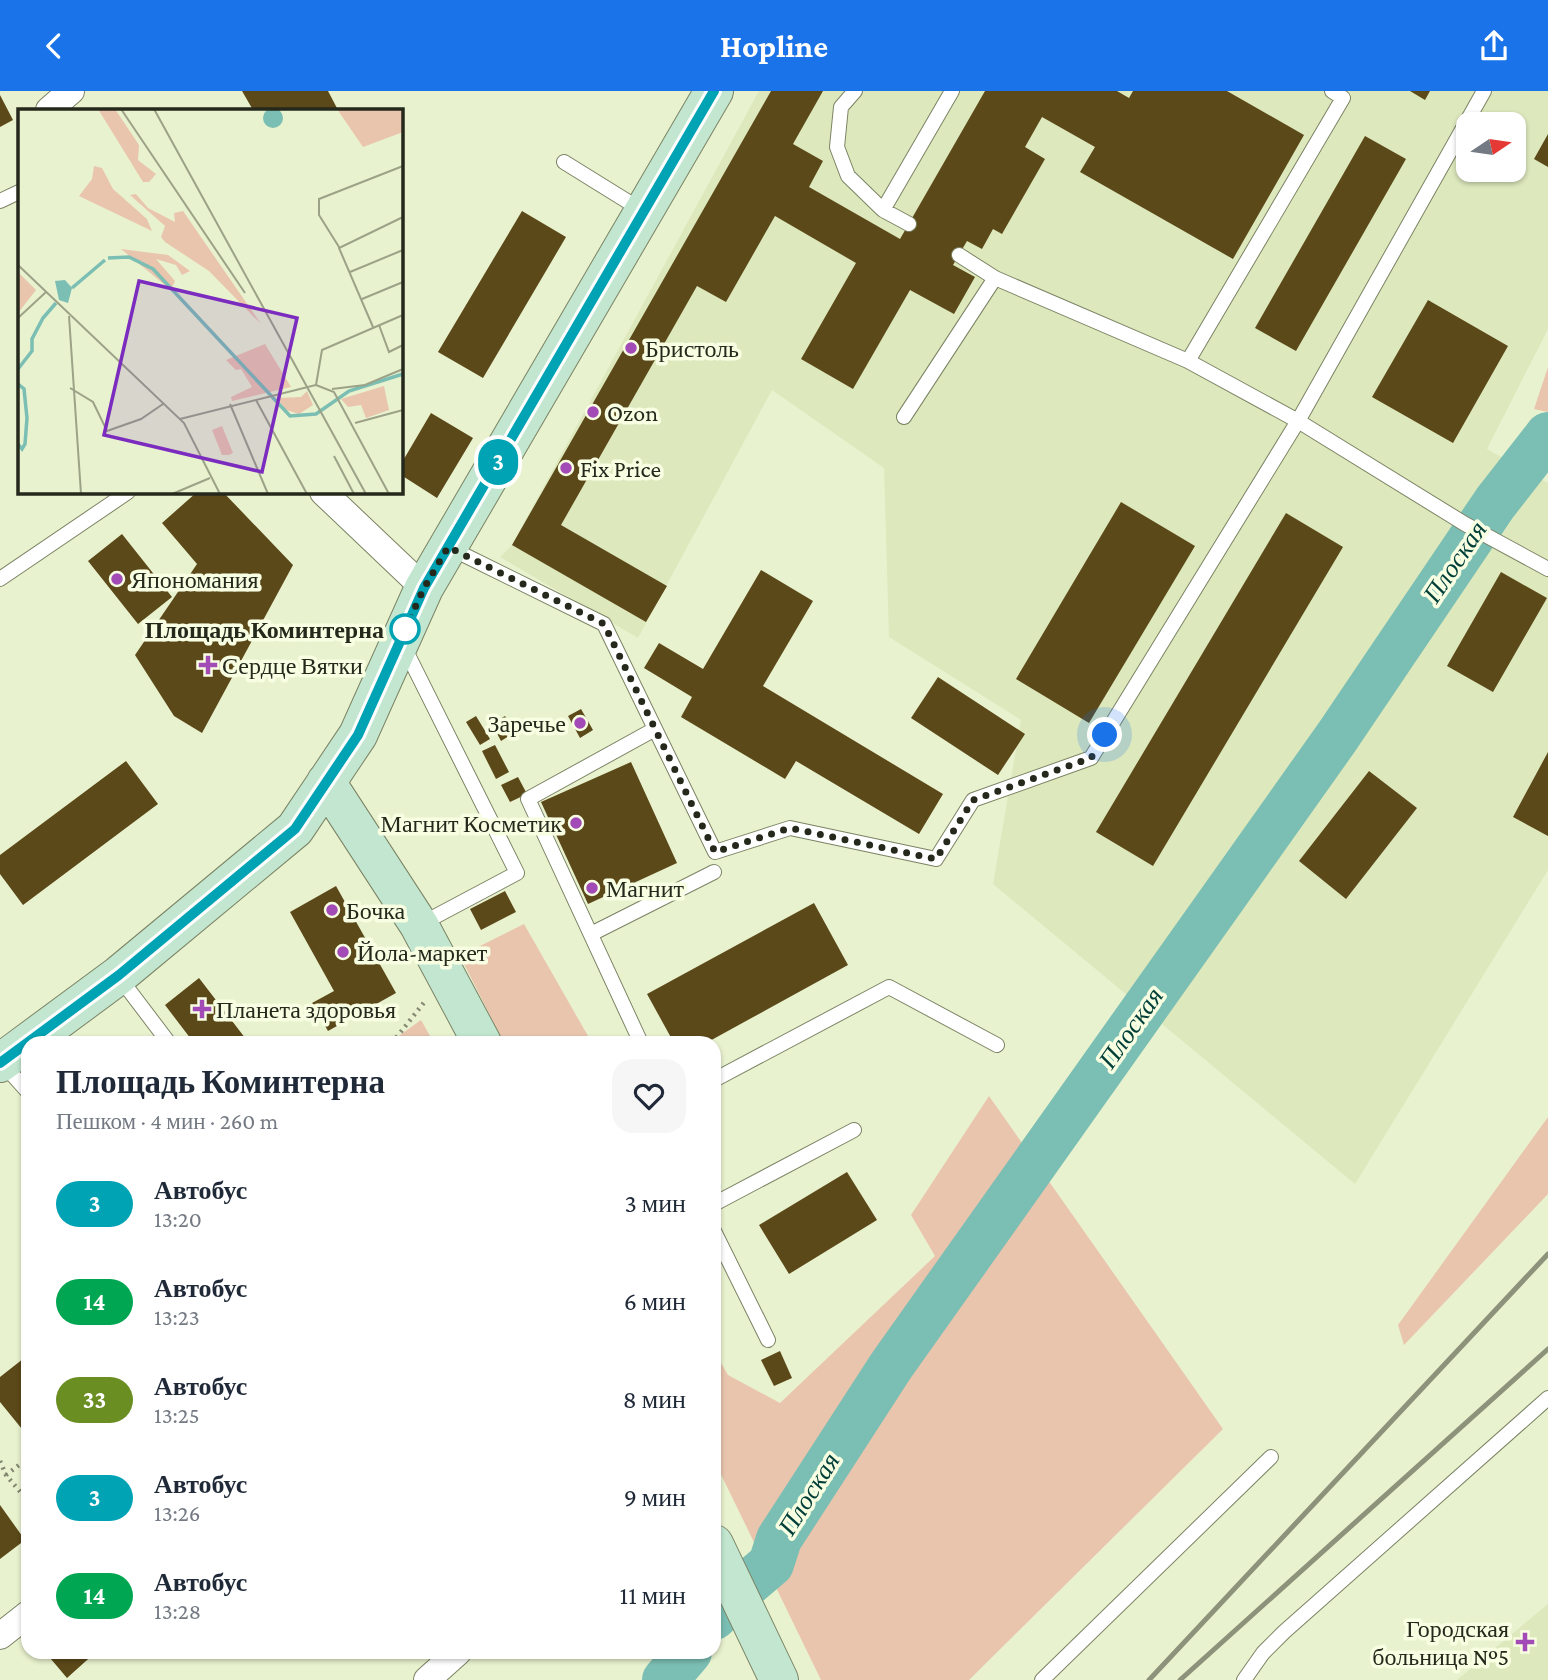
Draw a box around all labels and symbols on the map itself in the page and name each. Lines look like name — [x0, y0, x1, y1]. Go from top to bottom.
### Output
inset map — [18, 109, 402, 493]
north arrow — [1456, 112, 1526, 182]
place label: Бристоль — [645, 335, 739, 362]
marker: Бристоль — [623, 340, 639, 356]
place label: Ozon — [607, 399, 658, 426]
marker: Ozon — [585, 404, 601, 420]
line badge: 3 — [475, 439, 521, 485]
place label: Fix Price — [580, 455, 661, 482]
marker: Fix Price — [558, 460, 574, 476]
water label: Плоская — [1417, 516, 1493, 609]
place label: Япономания — [131, 566, 259, 593]
marker: Япономания — [109, 571, 125, 587]
marker: Площадь Коминтерна — [390, 614, 420, 644]
place label: Площадь Коминтерна — [145, 616, 384, 643]
place label: Сердце Вятки — [222, 652, 363, 679]
marker: Сердце Вятки — [200, 657, 216, 673]
place label: Заречье — [488, 710, 566, 737]
marker: Заречье — [572, 715, 588, 731]
your location — [1087, 717, 1122, 752]
place label: Магнит Косметик — [381, 810, 562, 837]
marker: Магнит Косметик — [568, 815, 584, 831]
place label: Магнит — [606, 875, 685, 902]
marker: Магнит — [584, 880, 600, 896]
place label: Бочка — [346, 897, 406, 924]
marker: Бочка — [324, 902, 340, 918]
place label: Йола-маркет — [357, 939, 488, 966]
marker: Йола-маркет — [335, 944, 351, 960]
water label: Плоская — [1092, 982, 1169, 1075]
place label: Планета здоровья — [216, 996, 396, 1023]
marker: Планета здоровья — [194, 1001, 210, 1017]
water label: Плоская — [772, 1447, 846, 1541]
place label: Городская больница №5 — [1372, 1615, 1509, 1670]
marker: Городская больница №5 — [1515, 1632, 1535, 1652]

